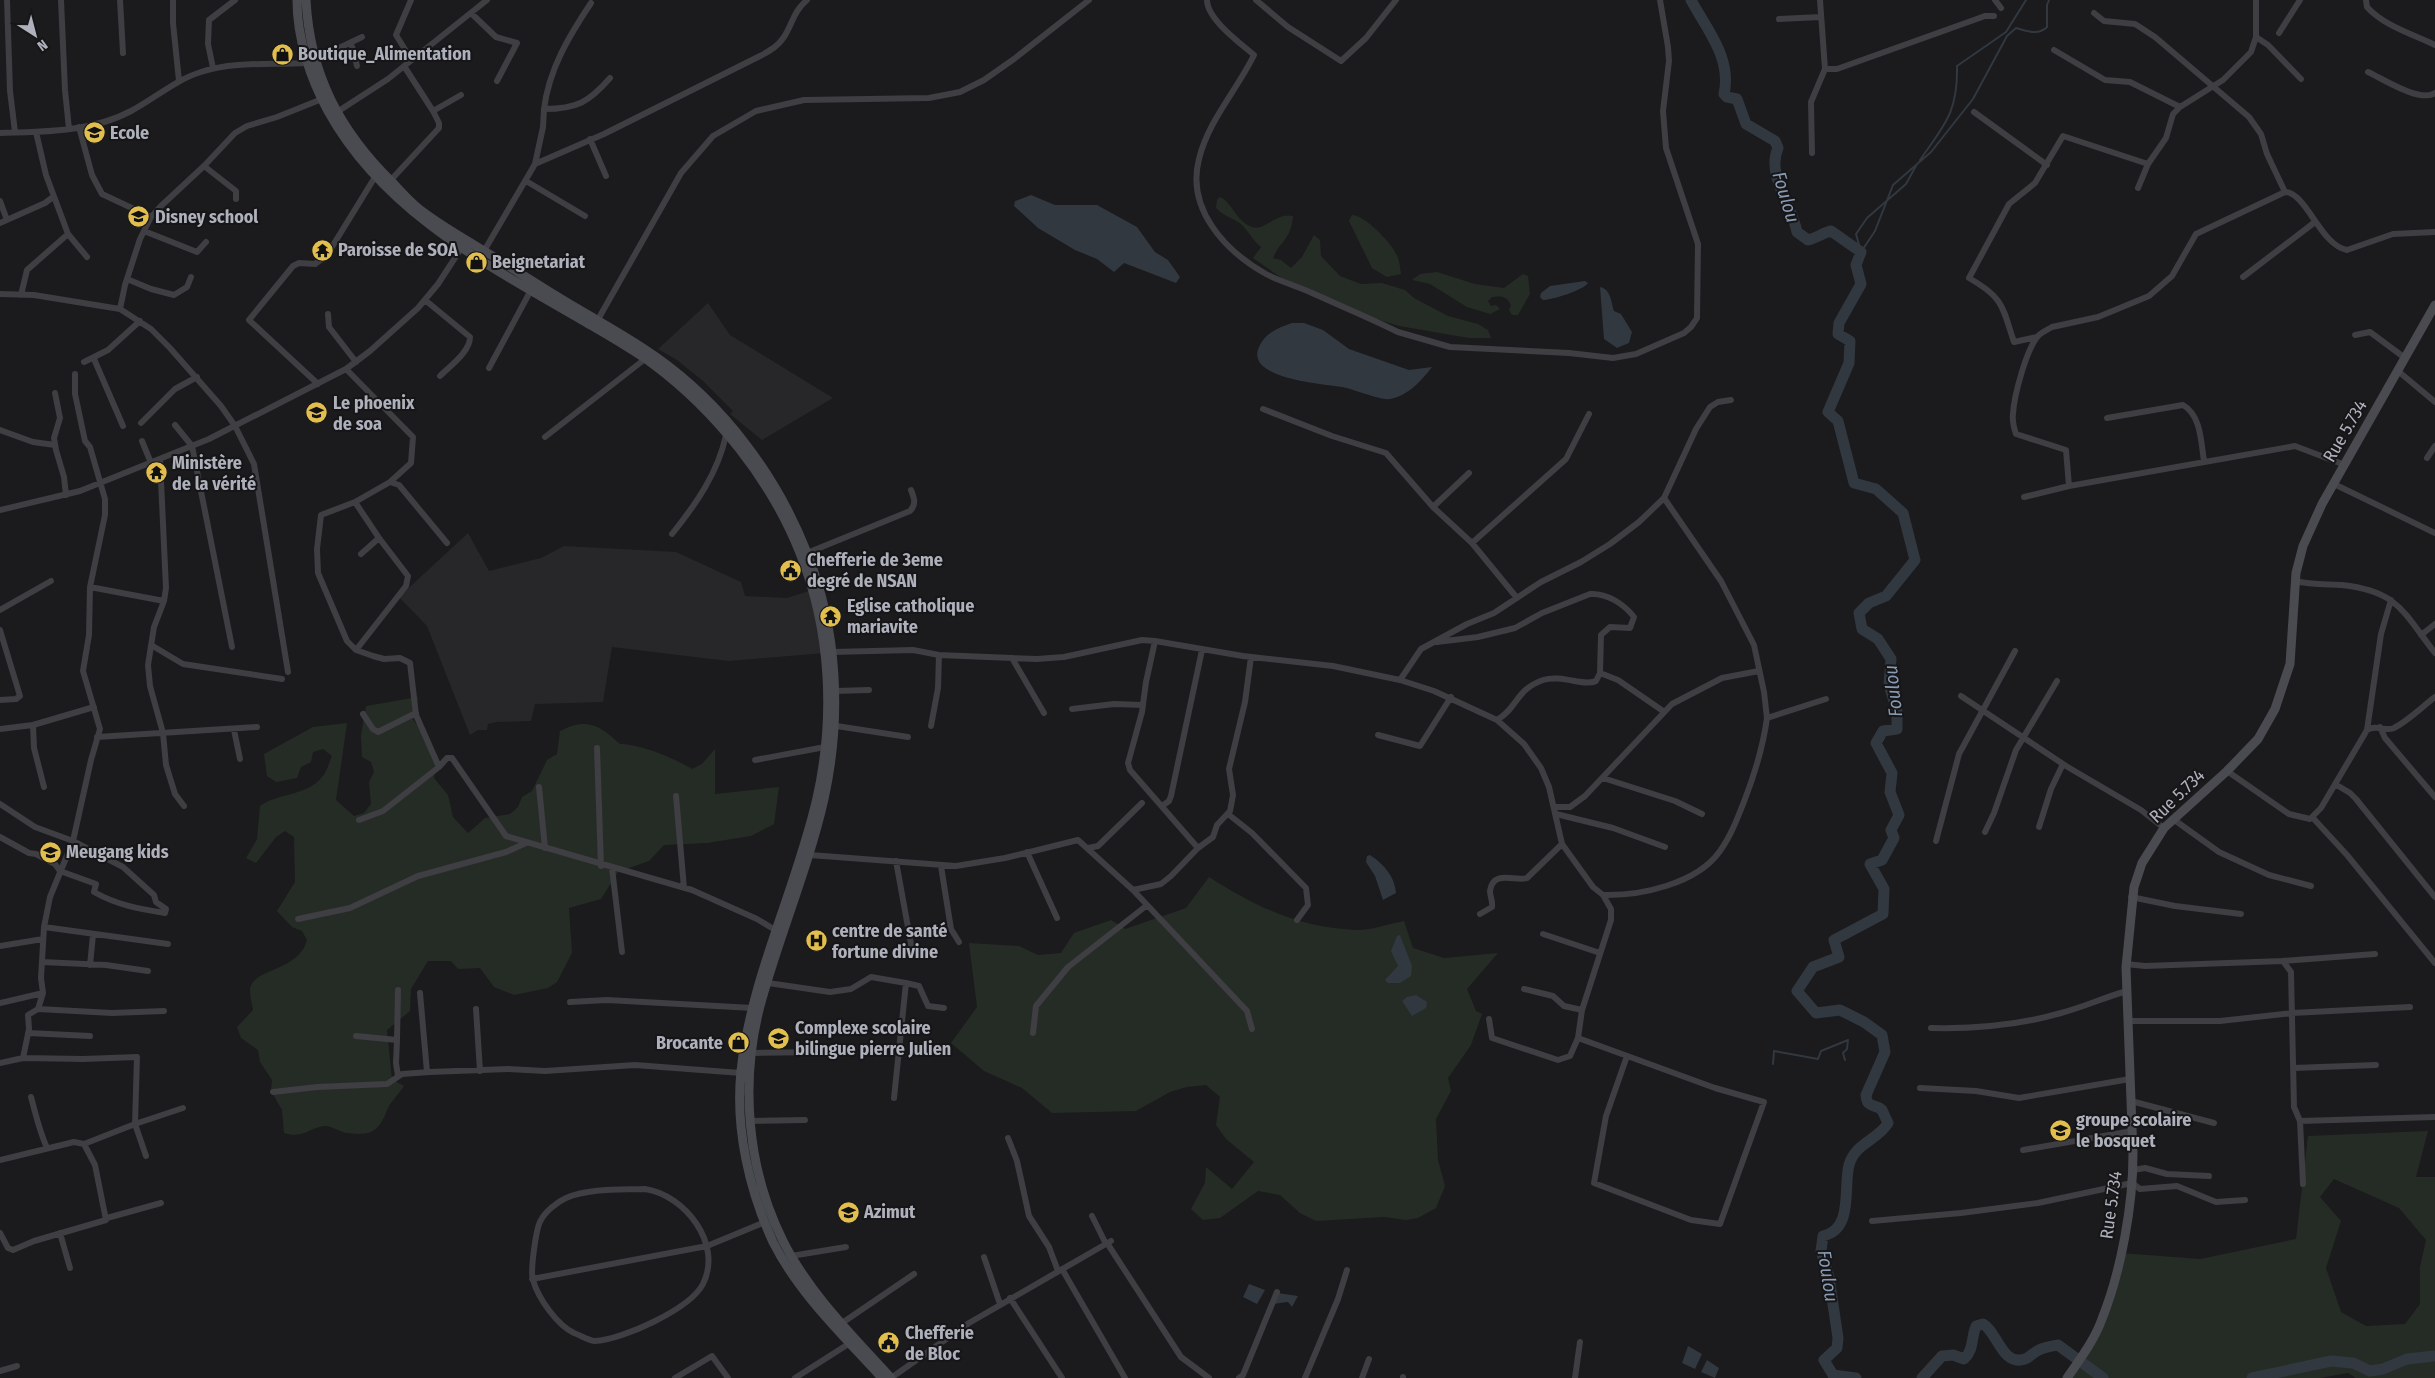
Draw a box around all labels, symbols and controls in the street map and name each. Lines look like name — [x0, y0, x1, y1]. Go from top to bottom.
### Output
north arrow — [10, 10, 60, 60]
text: N — [34, 36, 51, 54]
shop icon: Boutique_Alimentation — [270, 42, 294, 66]
place label: Boutique_Alimentation — [298, 43, 471, 65]
school or university icon: Ecole — [82, 121, 106, 145]
place label: Ecole — [110, 122, 149, 144]
water label: Foulou — [1767, 169, 1805, 225]
school or university icon: Disney school — [127, 205, 151, 229]
place label: Disney school — [155, 206, 258, 228]
temple icon: Paroisse de SOA — [310, 238, 334, 262]
place label: Paroisse de SOA — [338, 239, 458, 261]
shop icon: Beignetariat — [464, 250, 488, 274]
place label: Beignetariat — [492, 251, 586, 273]
place label: Le phoenix de soa — [333, 392, 415, 435]
street label: Rue 5.734 — [2318, 396, 2372, 466]
school or university icon: Le phoenix de soa — [305, 401, 329, 425]
place label: Ministère de la vérité — [172, 452, 256, 495]
temple icon: Ministère de la vérité — [144, 461, 168, 485]
place label: Chefferie de 3eme degré de NSAN — [807, 549, 943, 592]
public building icon: Chefferie de 3eme degré de NSAN — [779, 558, 803, 582]
place label: Eglise catholique mariavite — [847, 595, 974, 638]
temple icon: Eglise catholique mariavite — [819, 604, 843, 628]
water label: Foulou — [1879, 664, 1907, 718]
street label: Rue 5.734 — [2145, 764, 2209, 828]
school or university icon: Meugang kids — [38, 840, 62, 864]
place label: Meugang kids — [66, 841, 169, 863]
place label: centre de santé fortune divine — [832, 920, 947, 963]
hospital icon: centre de santé fortune divine — [804, 929, 828, 953]
place label: Complexe scolaire bilingue pierre Julien — [795, 1017, 951, 1060]
school or university icon: Complexe scolaire bilingue pierre Julien — [767, 1026, 791, 1050]
shop icon: Brocante — [727, 1031, 751, 1055]
place label: Brocante — [656, 1032, 723, 1054]
place label: groupe scolaire le bosquet — [2076, 1109, 2191, 1152]
school or university icon: groupe scolaire le bosquet — [2048, 1118, 2072, 1142]
street label: Rue 5.734 — [2095, 1169, 2127, 1240]
school or university icon: Azimut — [836, 1200, 860, 1224]
place label: Azimut — [863, 1201, 916, 1223]
water label: Foulou — [1813, 1248, 1843, 1304]
place label: Chefferie de Bloc — [905, 1322, 974, 1365]
public building icon: Chefferie de Bloc — [877, 1331, 901, 1355]

